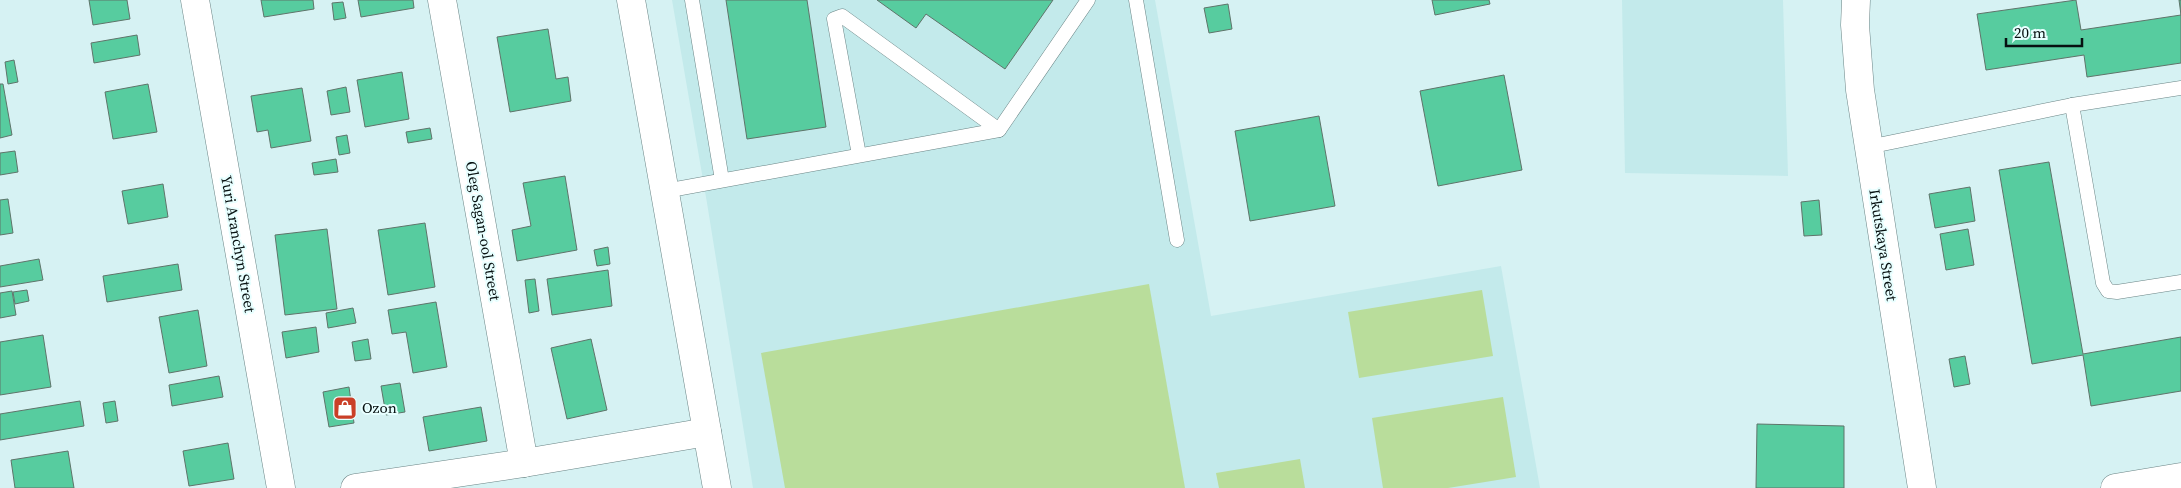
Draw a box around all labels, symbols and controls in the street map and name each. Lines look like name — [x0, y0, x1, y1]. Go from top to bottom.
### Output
scale bar — [2006, 15, 2082, 47]
text: 20 m — [2014, 22, 2046, 43]
street label: Oleg Sagan-ool Street — [461, 160, 506, 302]
street label: Yuri Aranchyn Street — [216, 174, 261, 314]
street label: Irkutskaya Street — [1864, 187, 1903, 302]
shop icon: Ozon — [332, 395, 358, 421]
place label: Ozon — [362, 397, 397, 418]

